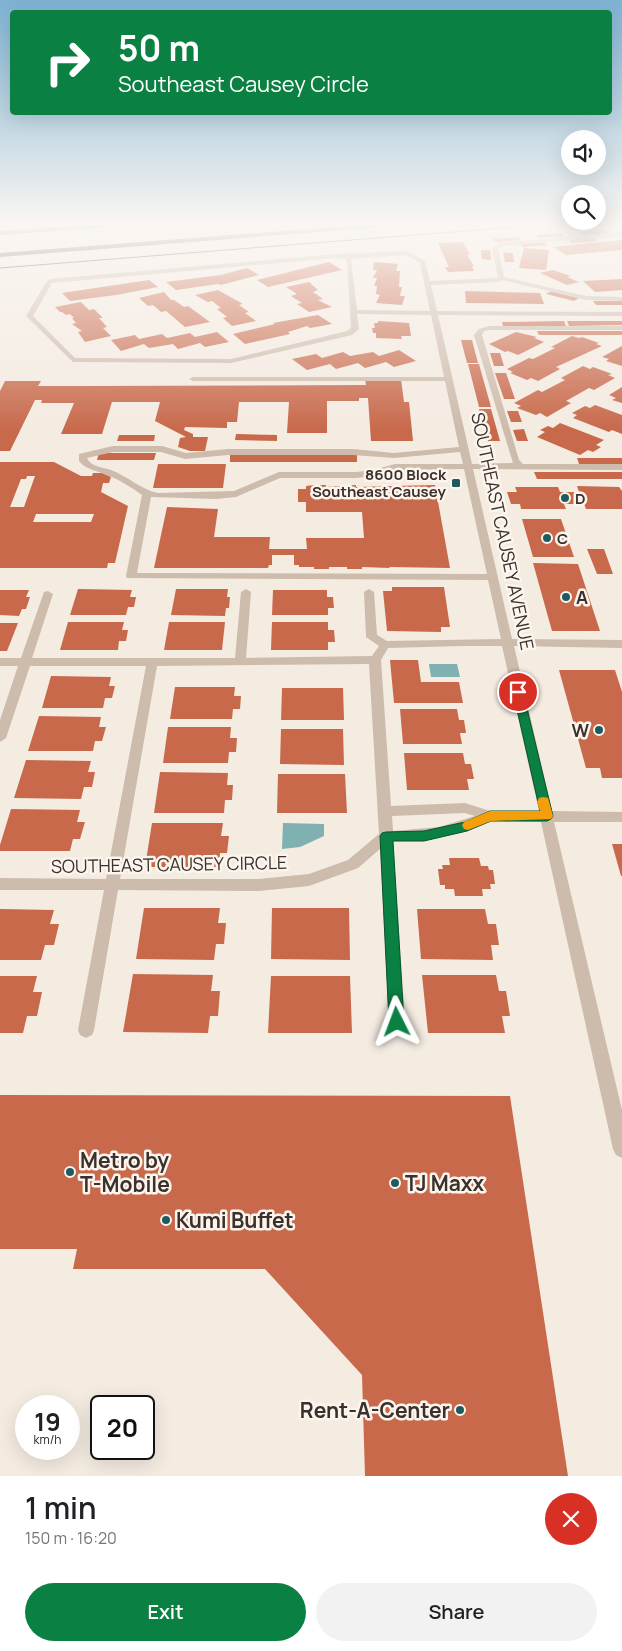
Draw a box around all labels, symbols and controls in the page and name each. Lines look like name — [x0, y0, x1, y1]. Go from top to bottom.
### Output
text: 50 m — [118, 24, 200, 72]
icon: right — [35, 30, 100, 95]
text: Southeast Causey Circle — [118, 69, 369, 99]
map controls — [561, 130, 606, 230]
button: sound — [561, 130, 606, 175]
button: search — [561, 185, 606, 230]
street label: SOUTHEAST CAUSEY AVENUE — [466, 410, 540, 652]
place label: 8600 Block Southeast Causey — [312, 464, 447, 502]
marker: 8600 Block Southeast Causey — [450, 477, 462, 489]
place label: D — [575, 488, 586, 509]
marker: D — [559, 492, 571, 504]
place label: C — [557, 528, 568, 549]
marker: C — [541, 532, 553, 544]
place label: A — [576, 585, 588, 609]
marker: A — [560, 591, 572, 603]
pin — [497, 671, 539, 713]
icon: arrive — [504, 678, 532, 706]
place label: W — [571, 718, 589, 742]
marker: W — [593, 724, 605, 736]
street label: SOUTHEAST CAUSEY CIRCLE — [51, 850, 287, 878]
position arrow — [370, 995, 422, 1047]
place label: Metro by T-Mobile — [80, 1146, 170, 1198]
marker: Metro by T-Mobile — [64, 1166, 76, 1178]
place label: TJ Maxx — [405, 1169, 484, 1197]
marker: TJ Maxx — [389, 1177, 401, 1189]
place label: Kumi Buffet — [176, 1206, 294, 1234]
marker: Kumi Buffet — [160, 1214, 172, 1226]
speed limit sign: 20 — [90, 1395, 155, 1460]
place label: Rent-A-Center — [300, 1396, 450, 1424]
text: 19 — [34, 1404, 61, 1439]
marker: Rent-A-Center — [454, 1404, 466, 1416]
text: km/h — [34, 1431, 61, 1448]
text: 1 min — [25, 1487, 97, 1528]
button: close — [545, 1493, 597, 1545]
text: 150 m · 16:20 — [25, 1527, 117, 1549]
button: Exit — [25, 1583, 306, 1641]
button: Share — [316, 1583, 597, 1641]

